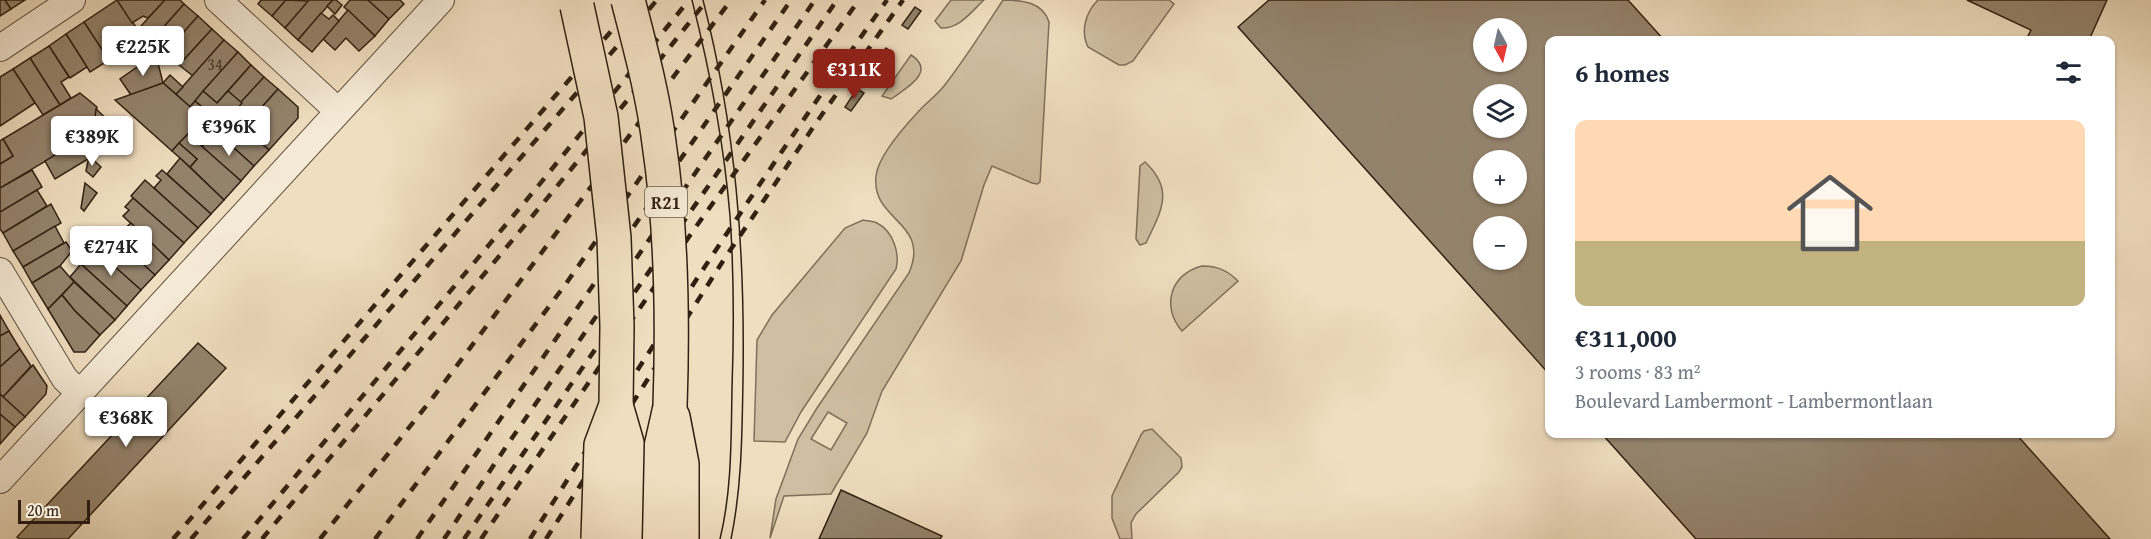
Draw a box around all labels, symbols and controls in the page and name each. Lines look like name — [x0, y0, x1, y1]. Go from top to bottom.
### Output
north arrow — [1473, 18, 1527, 72]
map controls — [1473, 18, 1527, 270]
pin: €225K — [101, 26, 185, 77]
text: €225K — [116, 31, 170, 60]
pin: €311K — [812, 49, 896, 100]
house number: 34 — [207, 52, 223, 76]
text: 6 homes — [1575, 53, 1670, 92]
text: €311K — [827, 54, 881, 83]
icon: filters — [2052, 56, 2085, 89]
button: layers — [1473, 84, 1527, 138]
pin: €396K — [187, 106, 271, 157]
text: €396K — [202, 111, 256, 140]
pin: €389K — [50, 116, 134, 167]
text: €389K — [65, 121, 119, 150]
button: + — [1473, 150, 1527, 204]
icon: home — [1776, 159, 1884, 267]
road number: R21 — [645, 187, 687, 217]
button: − — [1473, 216, 1527, 270]
pin: €274K — [69, 226, 153, 277]
text: €274K — [84, 231, 138, 260]
text: €311,000 — [1575, 318, 1677, 357]
text: 3 rooms · 83 m² — [1575, 357, 1701, 386]
text: Boulevard Lambermont - Lambermontlaan — [1575, 386, 1933, 415]
pin: €368K — [84, 397, 168, 448]
text: €368K — [99, 402, 153, 431]
scale bar — [18, 497, 90, 524]
text: 20 m — [27, 498, 59, 522]

